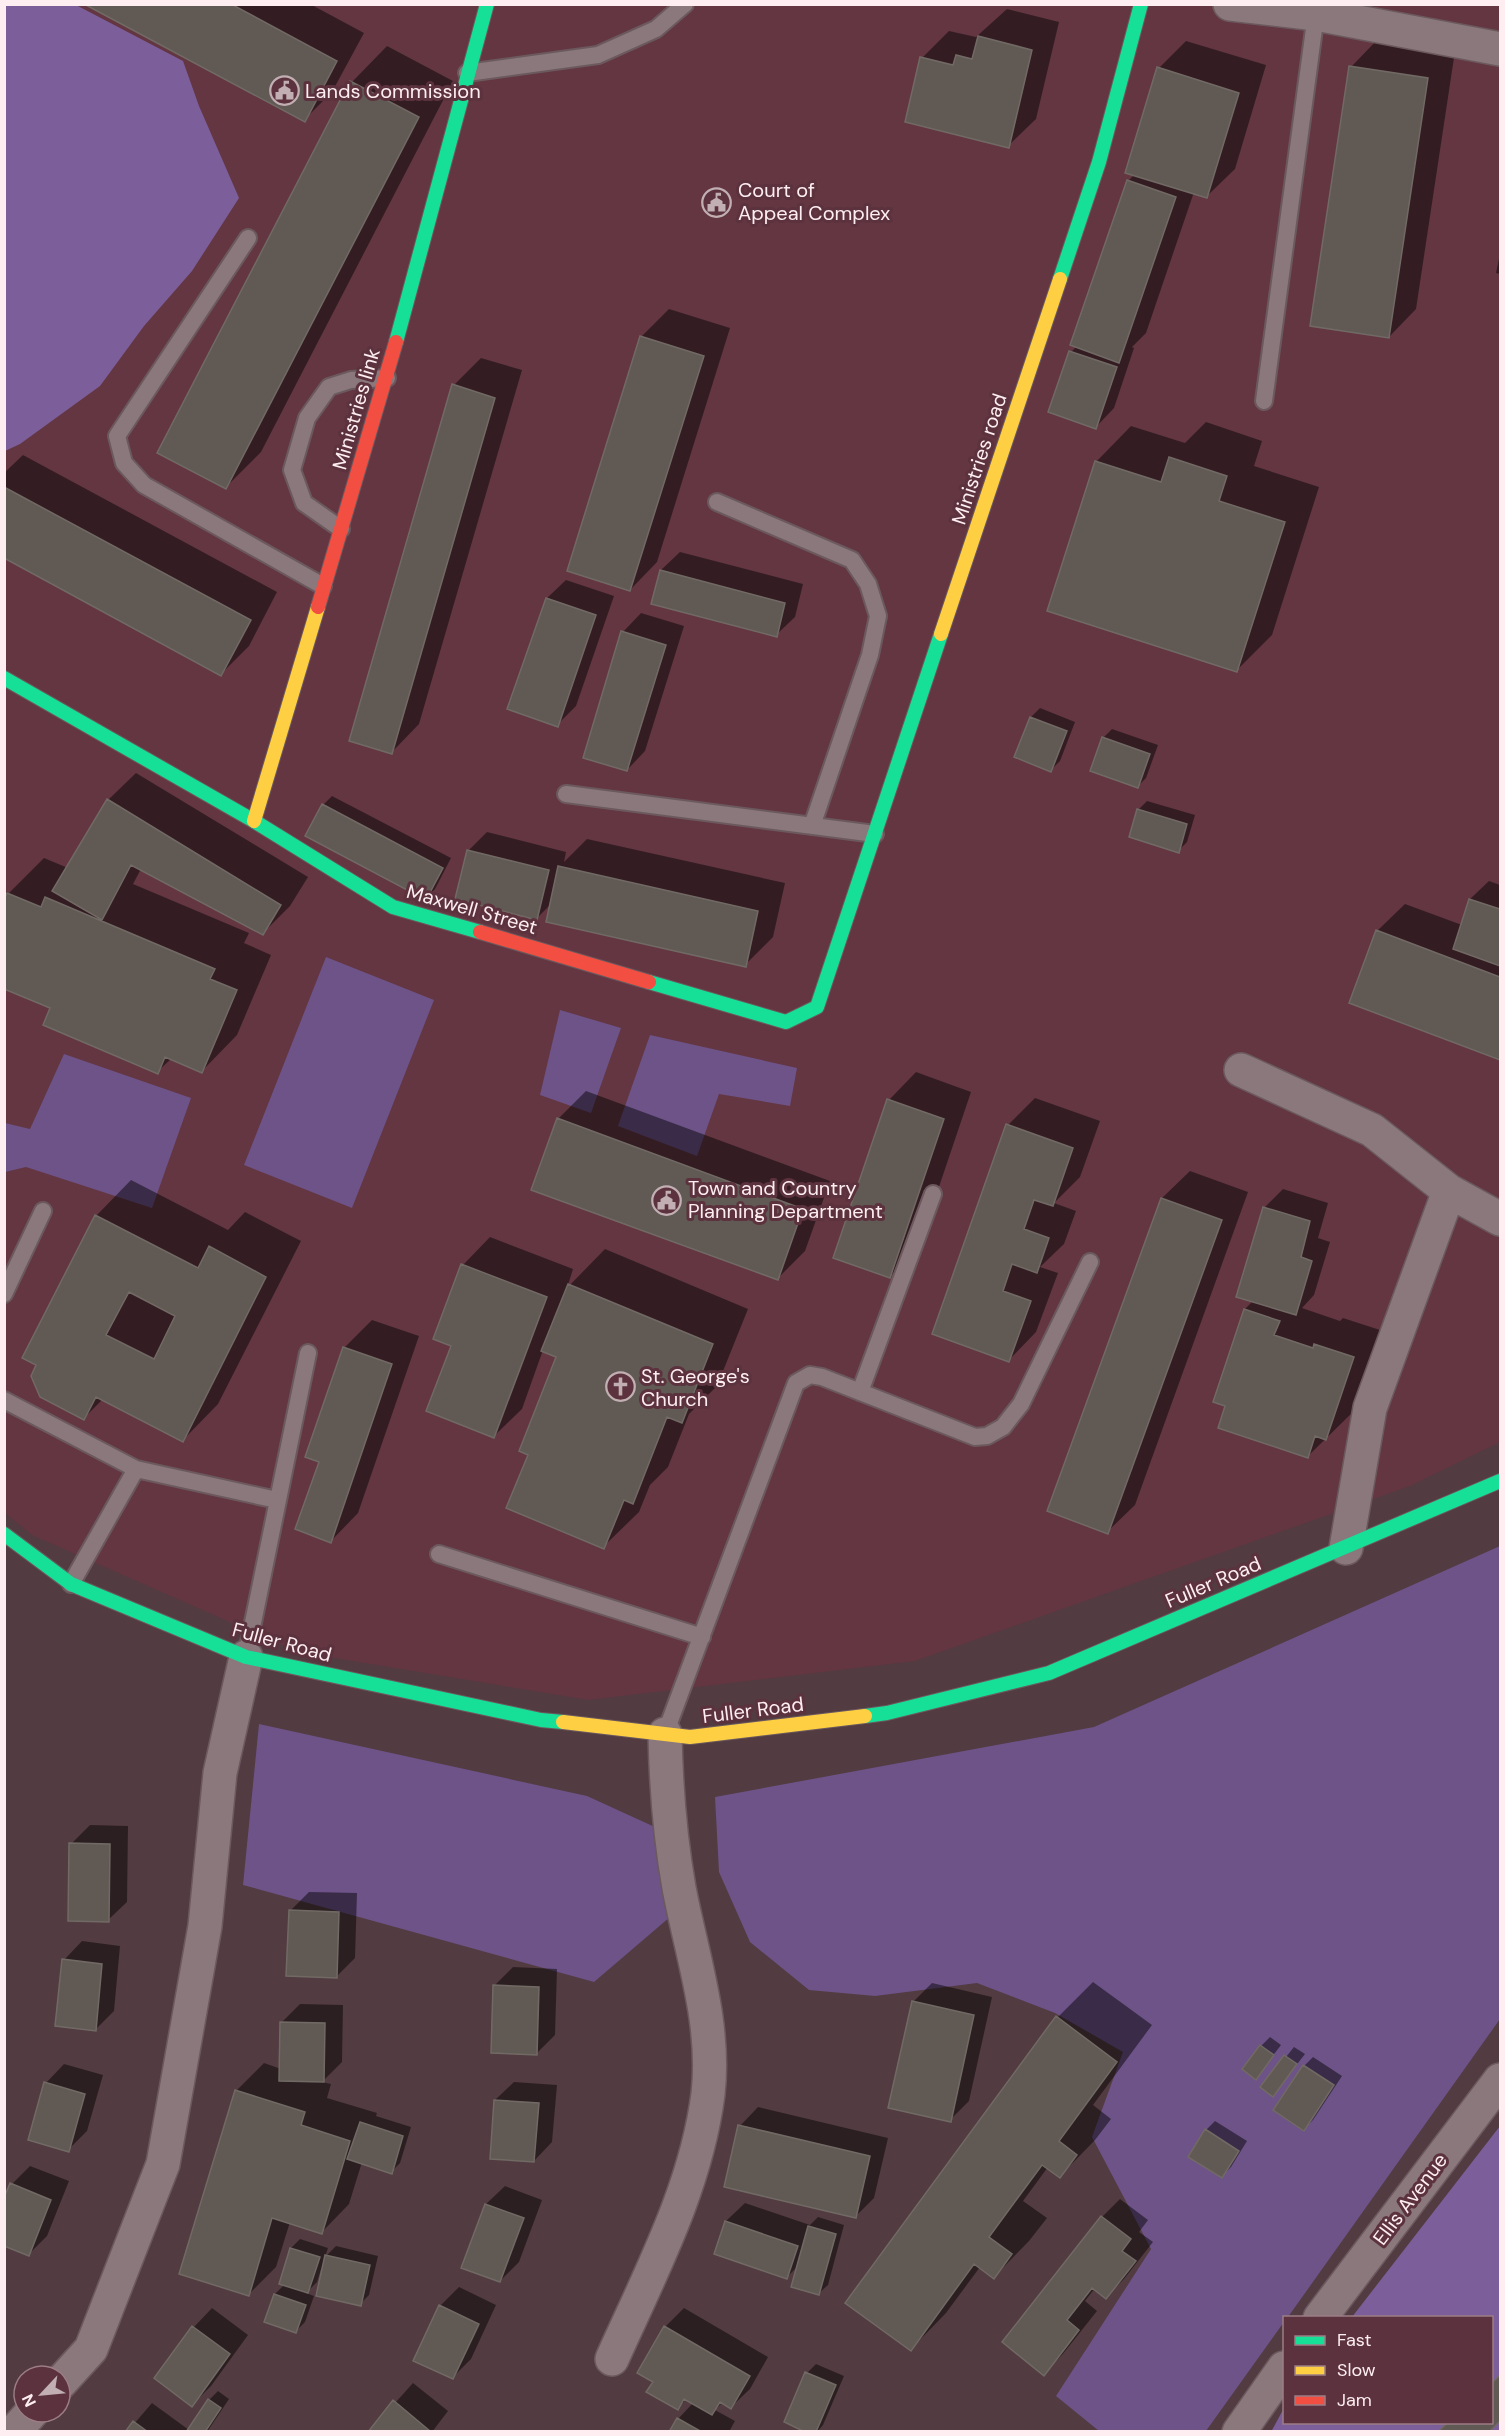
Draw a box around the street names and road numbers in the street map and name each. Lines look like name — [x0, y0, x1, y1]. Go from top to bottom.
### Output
street label: Ministries link — [326, 345, 386, 473]
street label: Ministries road — [946, 390, 1012, 528]
street label: Maxwell Street — [404, 878, 541, 940]
street label: Fuller Road — [1161, 1550, 1265, 1614]
street label: Fuller Road — [230, 1616, 334, 1668]
street label: Fuller Road — [701, 1691, 805, 1729]
street label: Ellis Avenue — [1367, 2148, 1453, 2250]

